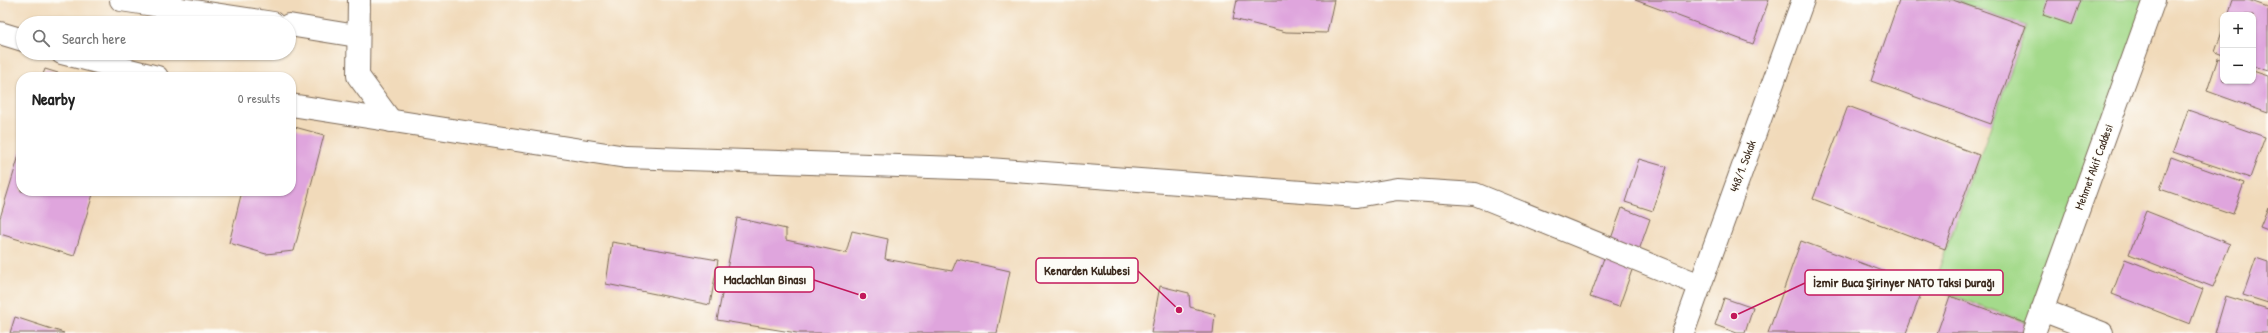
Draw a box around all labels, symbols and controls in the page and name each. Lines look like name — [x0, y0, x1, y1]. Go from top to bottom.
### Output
map controls — [2220, 12, 2256, 84]
button: + — [2220, 12, 2256, 48]
search box — [16, 16, 296, 60]
icon: search — [30, 27, 52, 49]
text: Search here — [62, 28, 126, 49]
button: − — [2220, 48, 2256, 84]
text: Nearby — [32, 87, 75, 110]
text: 0 results — [238, 89, 280, 107]
street label: Mehmet Akif Caddesi — [2070, 122, 2117, 212]
street label: 448/1. Sokak — [1725, 138, 1760, 194]
callout: Kenarden Kulubesi — [1036, 258, 1138, 283]
text: Kenarden Kulubesi — [1044, 261, 1130, 279]
callout: Maclachlan Binası — [715, 267, 814, 292]
text: Maclachlan Binası — [724, 270, 806, 288]
callout: İzmir Buca Şirinyer NATO Taksi Durağı — [1805, 270, 2003, 295]
text: İzmir Buca Şirinyer NATO Taksi Durağı — [1813, 273, 1995, 292]

